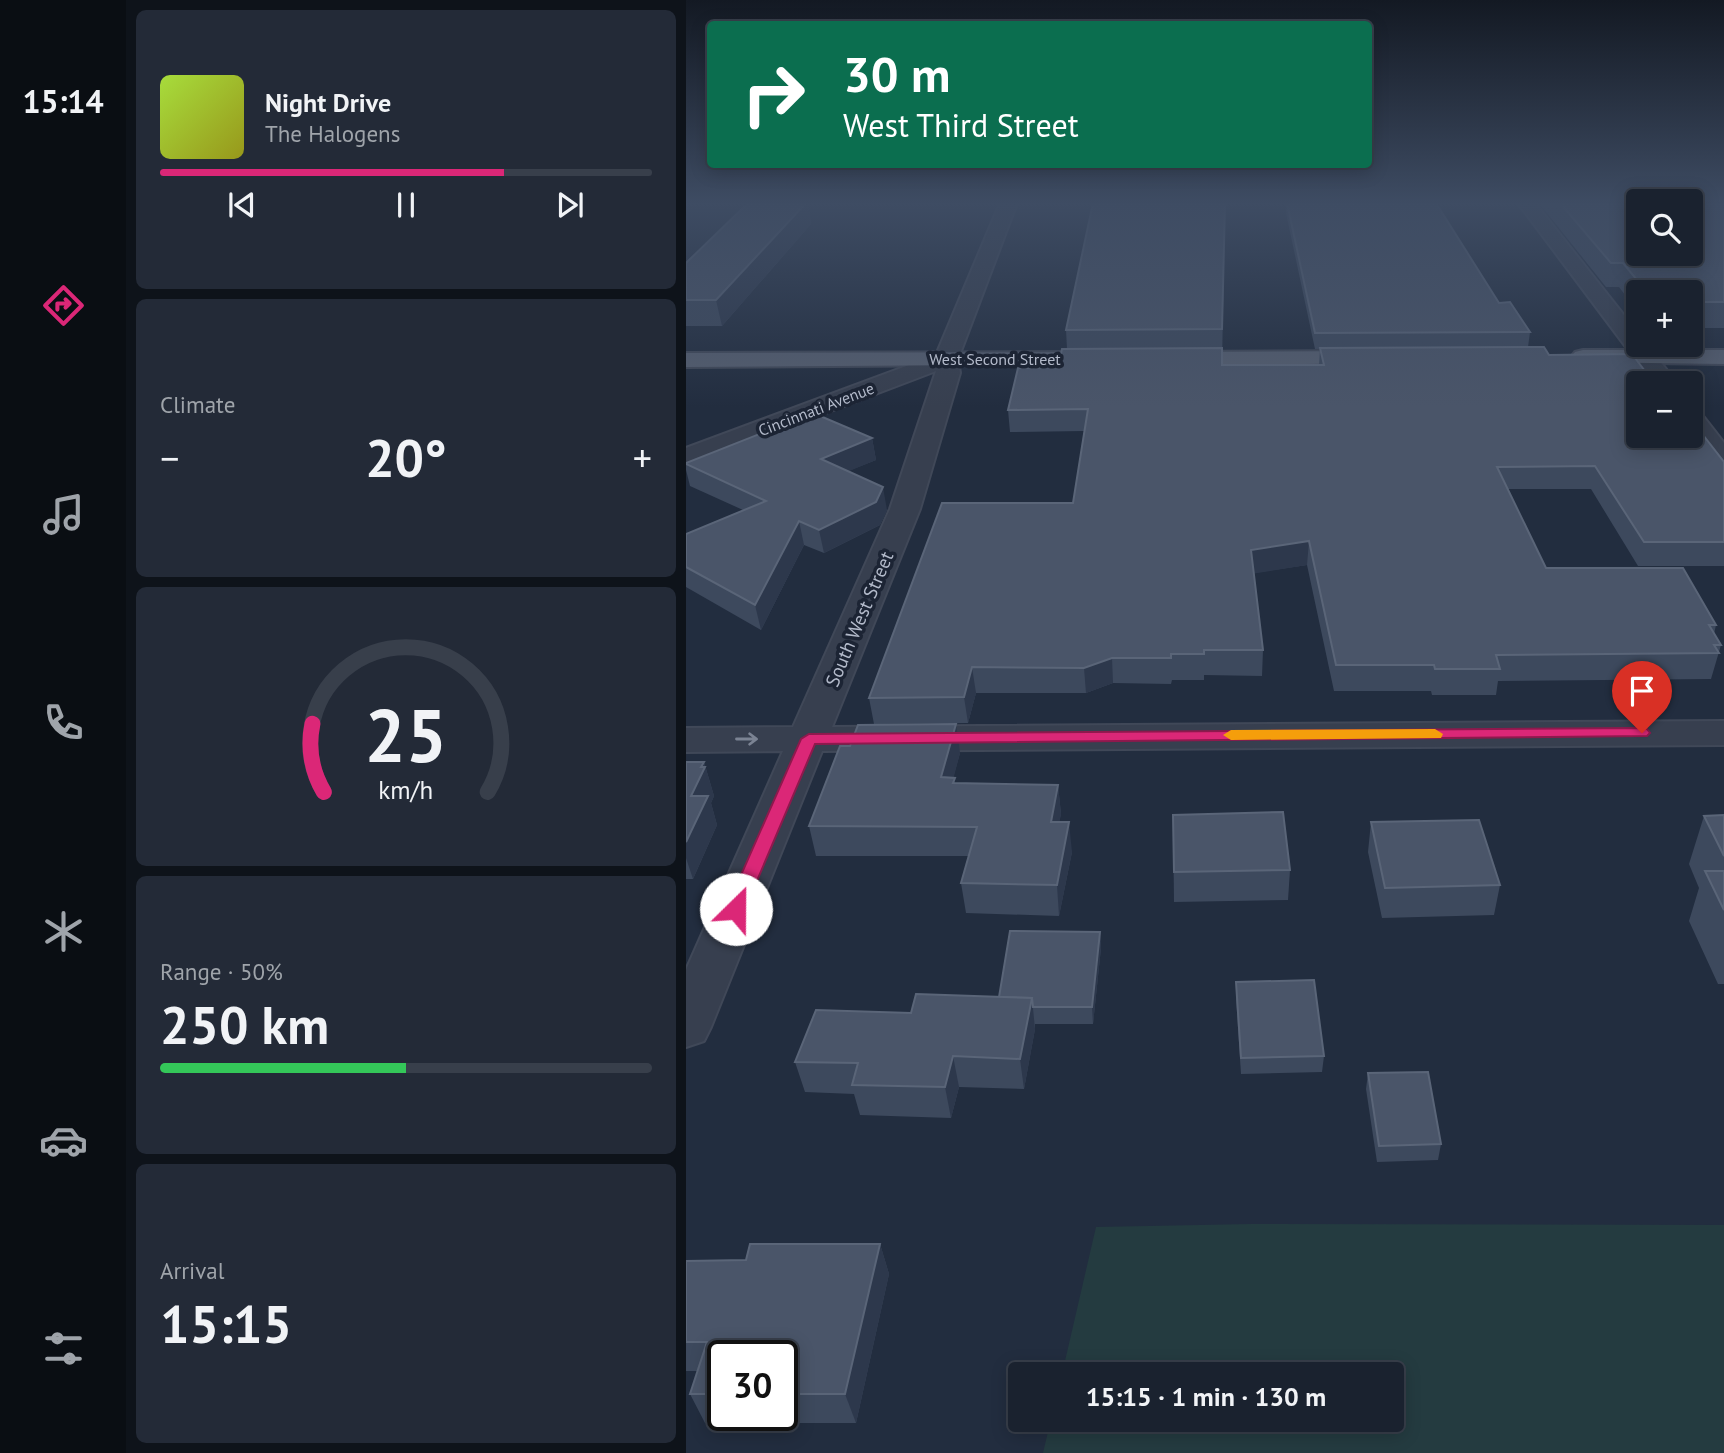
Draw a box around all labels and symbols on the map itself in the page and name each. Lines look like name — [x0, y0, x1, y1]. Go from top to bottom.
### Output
street label: West Second Street — [929, 349, 1061, 369]
street label: Cincinnati Avenue — [755, 378, 877, 440]
street label: South West Street — [820, 547, 899, 690]
pin — [1612, 661, 1672, 733]
one-way arrow — [736, 732, 759, 746]
position arrow — [699, 872, 773, 946]
speed limit sign: 30 — [707, 1340, 798, 1431]

